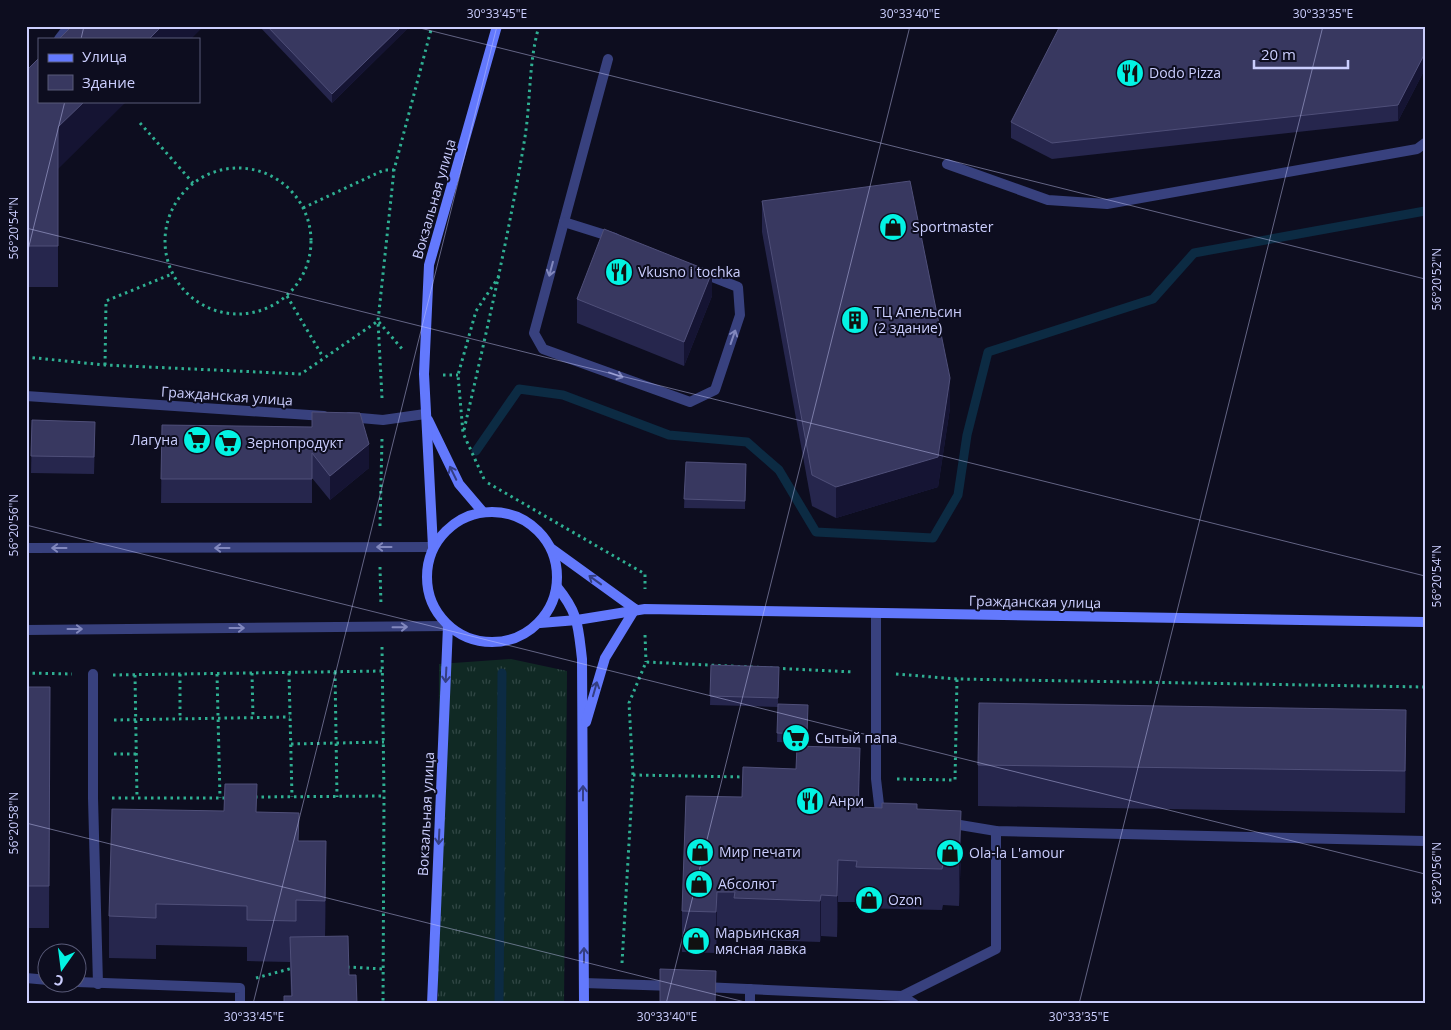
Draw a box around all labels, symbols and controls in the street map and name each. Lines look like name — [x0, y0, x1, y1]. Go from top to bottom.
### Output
text: 30°33'45"E — [467, 5, 527, 22]
text: 30°33'40"E — [880, 5, 940, 22]
text: 30°33'35"E — [1293, 5, 1353, 22]
legend — [38, 38, 200, 102]
scale bar — [1254, 38, 1347, 70]
text: 20 m — [1261, 44, 1296, 64]
text: Улица — [82, 46, 127, 66]
restaurant icon: Dodo Pizza — [1115, 58, 1145, 88]
place label: Dodo Pizza — [1149, 63, 1221, 82]
text: Здание — [82, 72, 135, 92]
street label: Вокзальная улица — [407, 137, 460, 261]
text: 56°20'54"N — [5, 197, 22, 259]
shop icon: Sportmaster — [878, 212, 908, 242]
place label: Sportmaster — [912, 217, 994, 236]
text: 56°20'52"N — [1428, 248, 1445, 310]
restaurant icon: Vkusno i tochka — [604, 257, 634, 287]
one-way arrow — [546, 260, 555, 276]
place label: Vkusno i tochka — [638, 262, 741, 281]
place label: ТЦ Апельсин (2 здание) — [874, 302, 962, 337]
building icon: ТЦ Апельсин (2 здание) — [840, 305, 870, 335]
one-way arrow — [729, 330, 738, 345]
one-way arrow — [608, 371, 623, 380]
street label: Гражданская улица — [160, 381, 294, 410]
supermarket icon: Лагуна — [182, 425, 212, 455]
supermarket icon: Зернопродукт — [213, 428, 243, 458]
place label: Лагуна — [131, 430, 178, 449]
place label: Зернопродукт — [247, 433, 344, 452]
one-way arrow — [448, 465, 458, 480]
text: 56°20'56"N — [5, 494, 22, 556]
one-way arrow — [377, 542, 393, 552]
one-way arrow — [52, 543, 68, 553]
one-way arrow — [214, 543, 230, 553]
text: 56°20'54"N — [1428, 545, 1445, 607]
one-way arrow — [589, 575, 602, 586]
street label: Гражданская улица — [969, 591, 1101, 612]
one-way arrow — [392, 622, 408, 632]
one-way arrow — [229, 623, 245, 633]
one-way arrow — [66, 624, 83, 634]
one-way arrow — [441, 666, 451, 683]
one-way arrow — [590, 682, 600, 698]
supermarket icon: Сытый папа — [781, 723, 811, 753]
place label: Сытый папа — [815, 728, 897, 747]
street label: Вокзальная улица — [413, 752, 438, 876]
one-way arrow — [578, 785, 588, 801]
restaurant icon: Анри — [795, 786, 825, 816]
place label: Анри — [829, 791, 864, 810]
text: 56°20'58"N — [5, 792, 22, 854]
one-way arrow — [434, 828, 444, 845]
shop icon: Мир печати — [685, 837, 715, 867]
shop icon: Ola-la L'amour — [935, 838, 965, 868]
place label: Мир печати — [719, 842, 801, 861]
text: 56°20'56"N — [1428, 842, 1445, 904]
place label: Ola-la L'amour — [969, 843, 1065, 862]
shop icon: Абсолют — [684, 869, 714, 899]
place label: Абсолют — [718, 874, 777, 893]
shop icon: Ozon — [854, 885, 884, 915]
place label: Ozon — [888, 890, 922, 909]
place label: Марьинская мясная лавка — [715, 923, 807, 958]
shop icon: Марьинская мясная лавка — [681, 926, 711, 956]
north arrow — [38, 942, 88, 992]
one-way arrow — [579, 947, 589, 964]
text: С — [52, 971, 65, 991]
text: 30°33'45"E — [224, 1008, 284, 1025]
text: 30°33'40"E — [637, 1008, 697, 1025]
text: 30°33'35"E — [1049, 1008, 1109, 1025]

